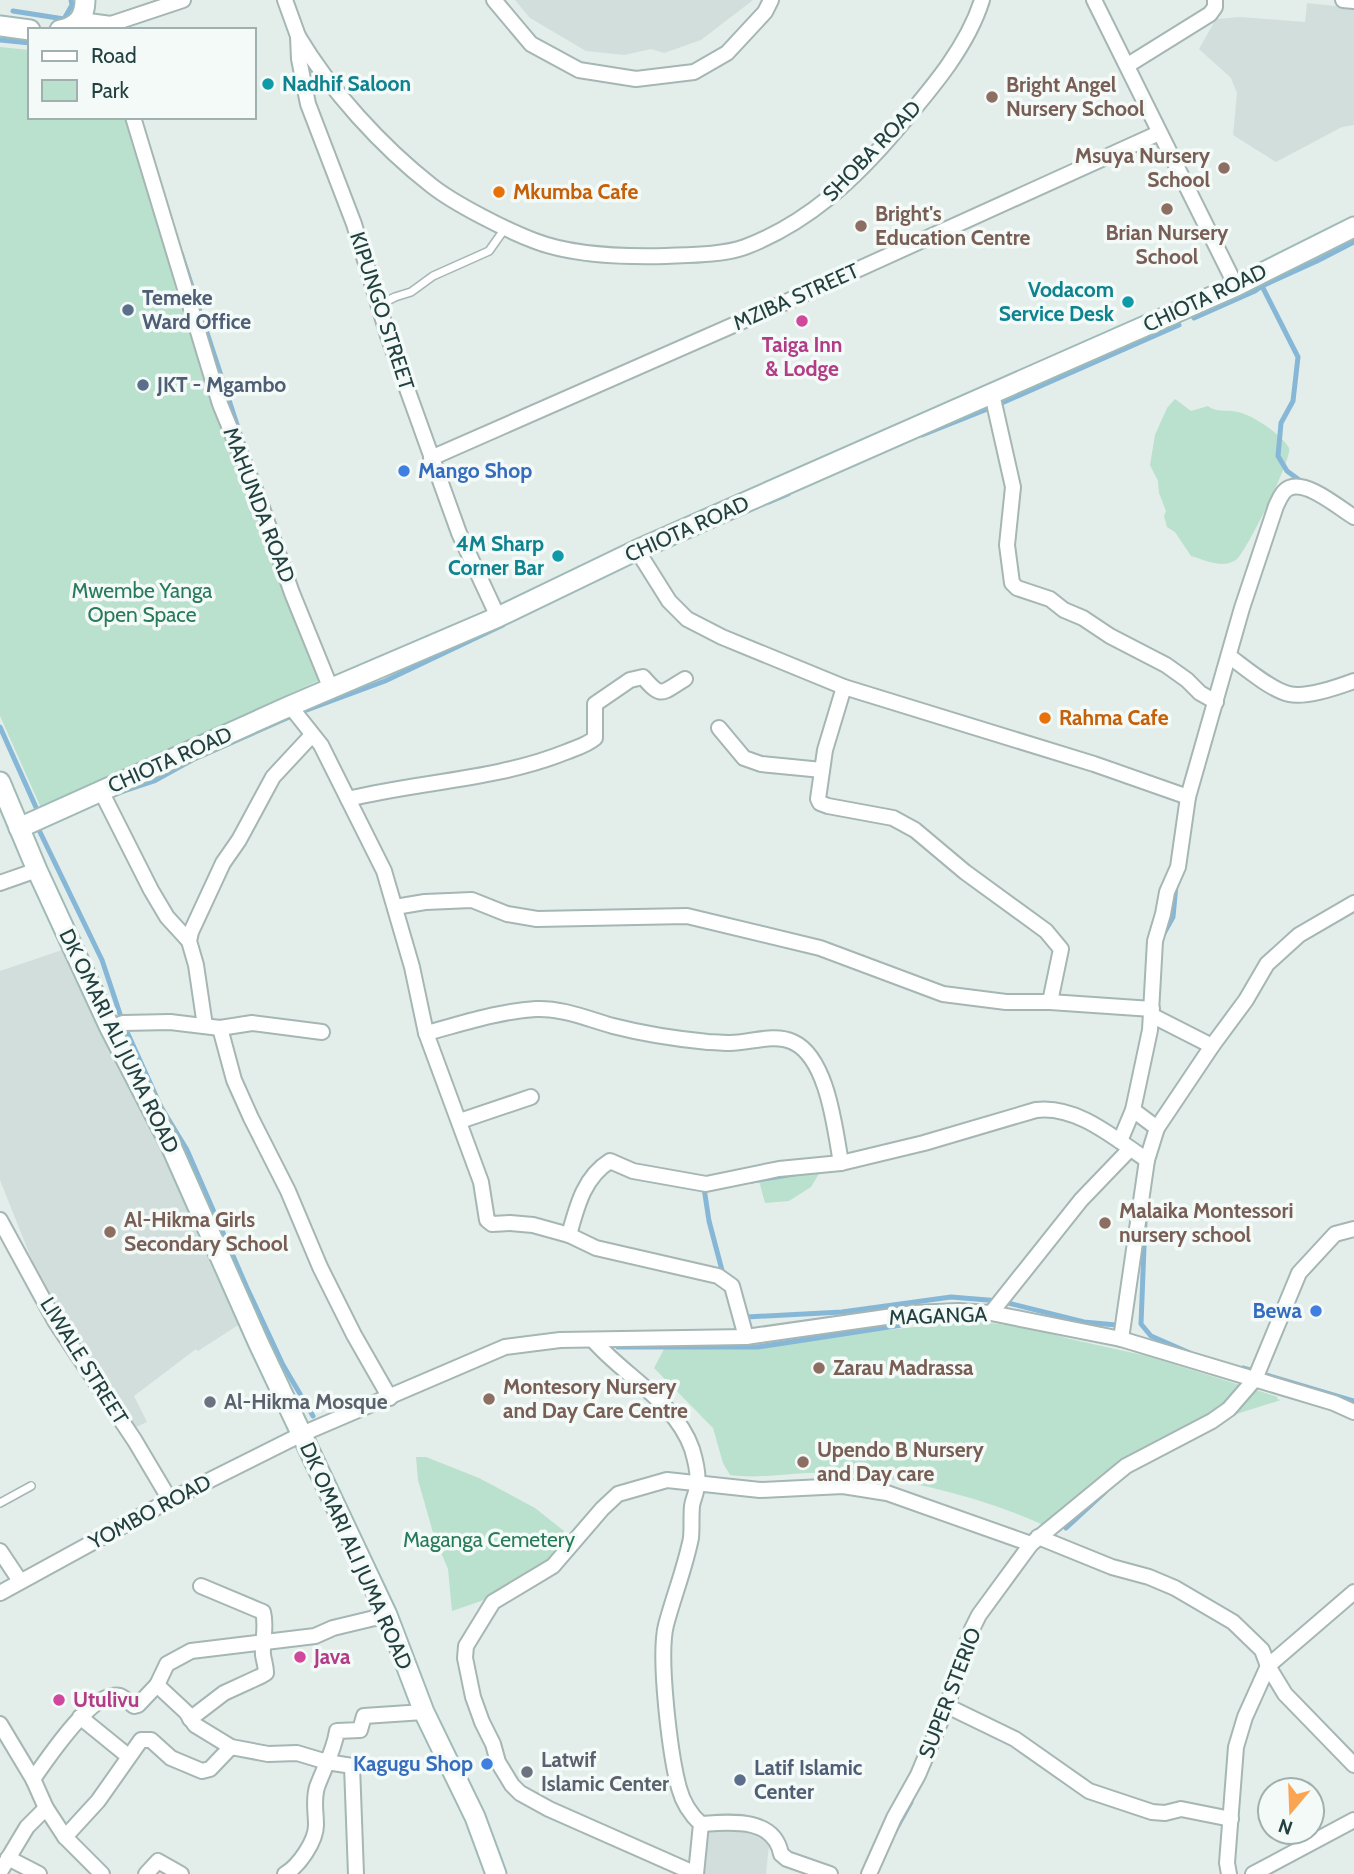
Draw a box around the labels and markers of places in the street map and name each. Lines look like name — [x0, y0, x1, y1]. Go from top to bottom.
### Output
place label: Nadhif Saloon — [282, 71, 411, 96]
place label: Bright Angel Nursery School — [1006, 72, 1145, 121]
marker: Nadhif Saloon — [260, 76, 276, 92]
marker: Bright Angel Nursery School — [984, 89, 1000, 105]
place label: Msuya Nursery School — [1075, 143, 1211, 192]
marker: Msuya Nursery School — [1216, 160, 1232, 176]
place label: Mkumba Cafe — [513, 179, 639, 204]
marker: Mkumba Cafe — [491, 184, 507, 200]
place label: Bright's Education Centre — [875, 201, 1031, 250]
marker: Brian Nursery School — [1159, 201, 1175, 217]
marker: Bright's Education Centre — [853, 218, 869, 234]
place label: Brian Nursery School — [1106, 220, 1229, 269]
place label: Vodacom Service Desk — [999, 277, 1115, 326]
place label: Temeke Ward Office — [142, 285, 251, 334]
marker: Vodacom Service Desk — [1120, 294, 1136, 310]
marker: Temeke Ward Office — [120, 302, 136, 318]
marker: Taiga Inn & Lodge — [794, 313, 810, 329]
place label: Taiga Inn & Lodge — [762, 332, 842, 381]
place label: JKT - Mgambo — [156, 372, 286, 397]
marker: JKT - Mgambo — [135, 377, 151, 393]
place label: Mango Shop — [418, 458, 532, 483]
marker: Mango Shop — [396, 463, 412, 479]
place label: 4M Sharp Corner Bar — [448, 531, 544, 580]
marker: 4M Sharp Corner Bar — [550, 548, 566, 564]
place label: Rahma Cafe — [1059, 705, 1169, 730]
marker: Rahma Cafe — [1037, 710, 1053, 726]
place label: Malaika Montessori nursery school — [1119, 1198, 1294, 1247]
place label: Al-Hikma Girls Secondary School — [124, 1207, 289, 1256]
marker: Malaika Montessori nursery school — [1097, 1215, 1113, 1231]
marker: Al-Hikma Girls Secondary School — [102, 1224, 118, 1240]
place label: Bewa — [1252, 1298, 1303, 1323]
marker: Bewa — [1308, 1303, 1324, 1319]
place label: Zarau Madrassa — [833, 1355, 974, 1380]
marker: Zarau Madrassa — [811, 1360, 827, 1376]
place label: Montesory Nursery and Day Care Centre — [503, 1374, 688, 1423]
place label: Al-Hikma Mosque — [224, 1389, 388, 1414]
marker: Montesory Nursery and Day Care Centre — [481, 1391, 497, 1407]
marker: Al-Hikma Mosque — [202, 1394, 218, 1410]
place label: Upendo B Nursery and Day care — [817, 1437, 984, 1486]
marker: Upendo B Nursery and Day care — [795, 1454, 811, 1470]
place label: Java — [313, 1644, 351, 1669]
marker: Java — [292, 1649, 308, 1665]
place label: Utulivu — [73, 1687, 139, 1712]
marker: Utulivu — [51, 1692, 67, 1708]
place label: Latwif Islamic Center — [541, 1747, 669, 1796]
place label: Kagugu Shop — [353, 1751, 473, 1776]
place label: Latif Islamic Center — [754, 1755, 863, 1804]
marker: Kagugu Shop — [479, 1756, 495, 1772]
marker: Latwif Islamic Center — [519, 1764, 535, 1780]
marker: Latif Islamic Center — [732, 1772, 748, 1788]

